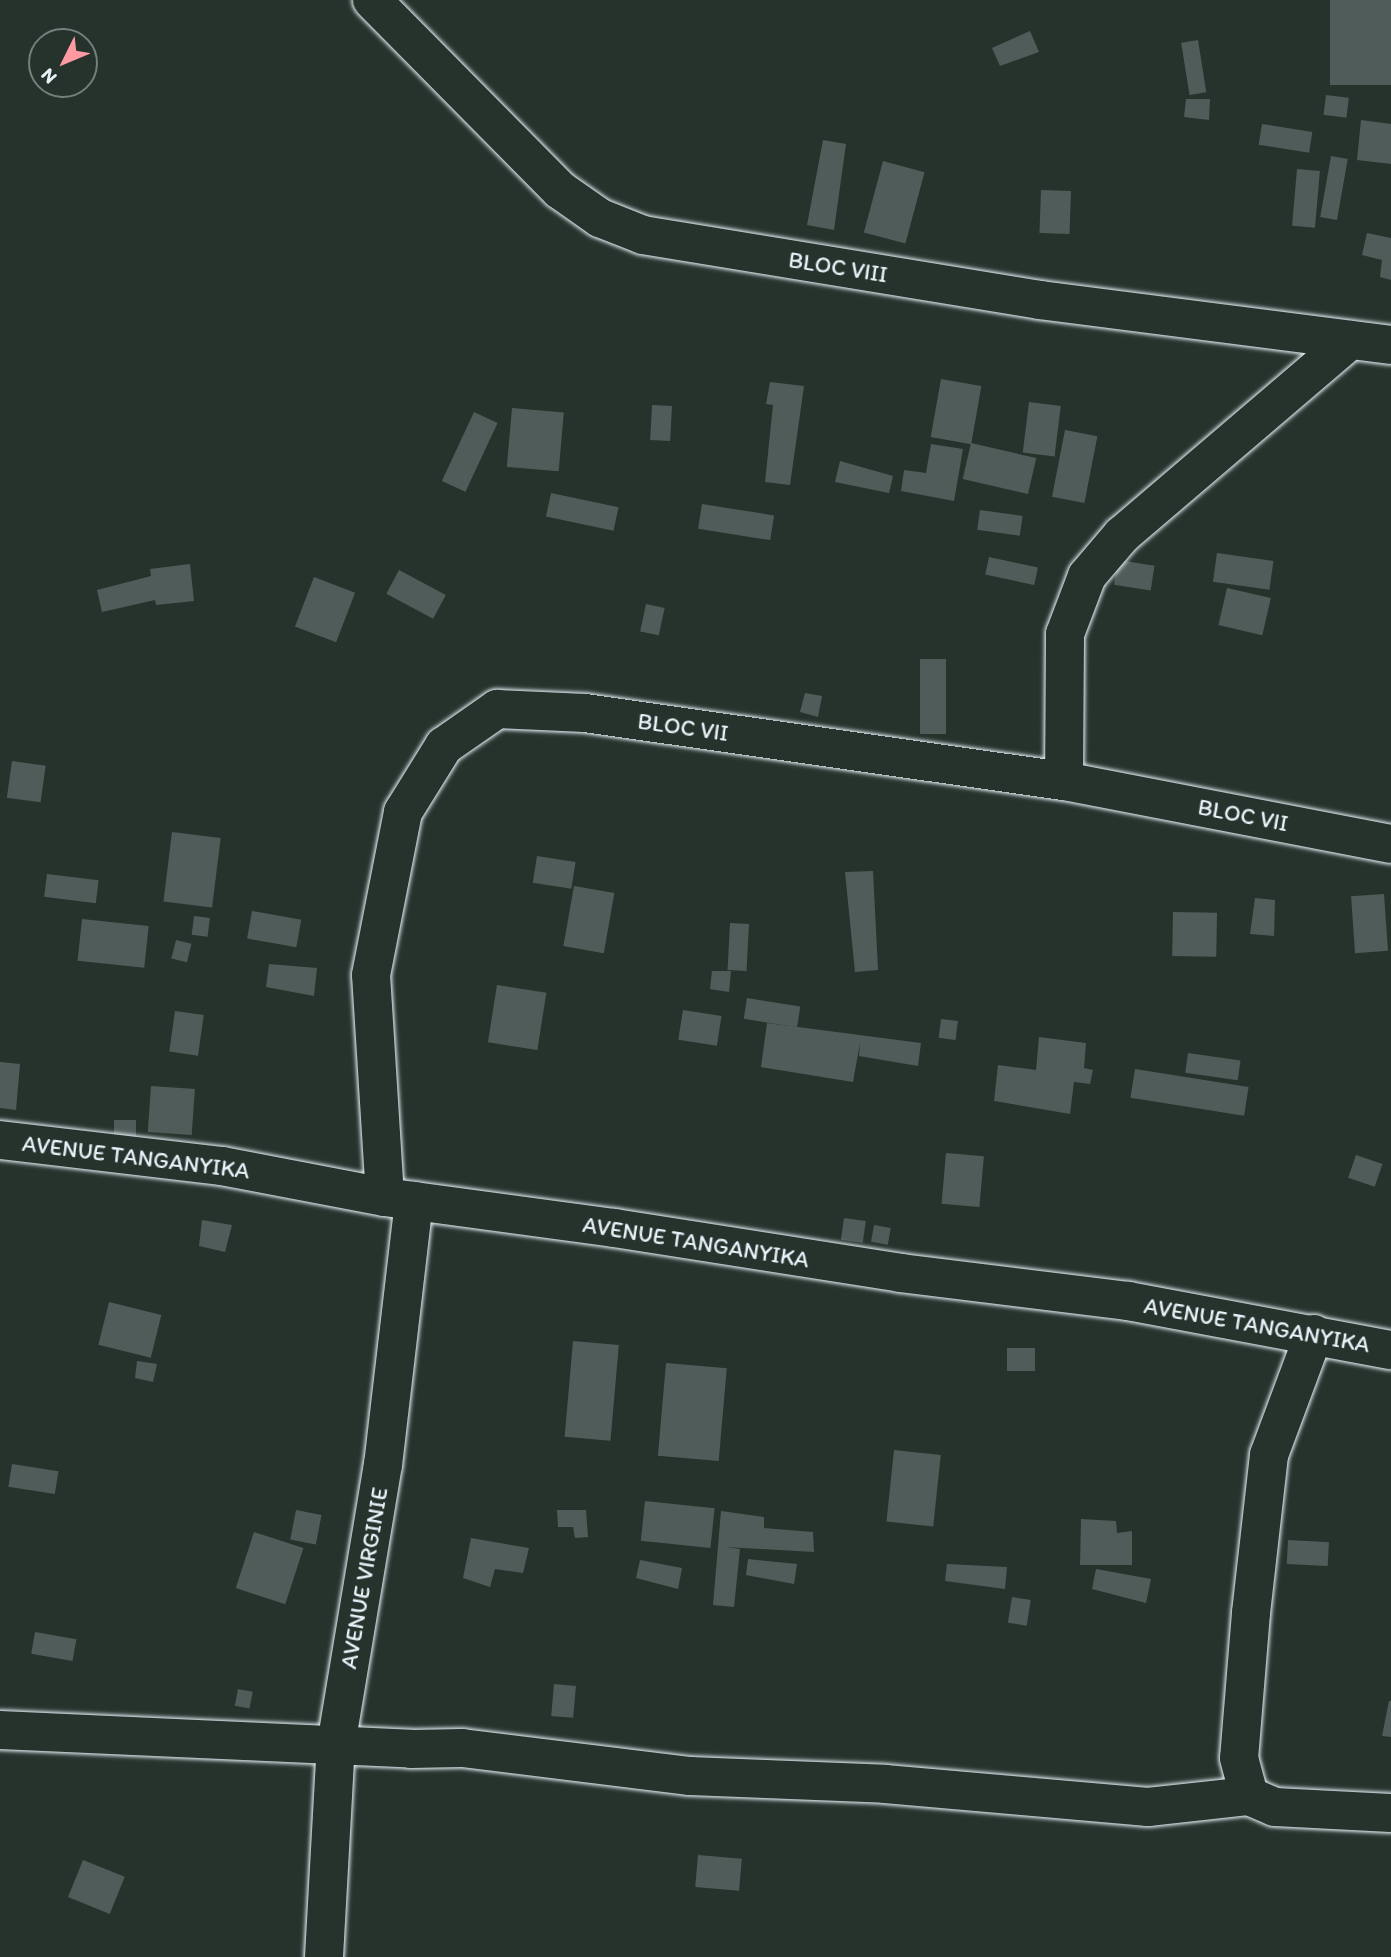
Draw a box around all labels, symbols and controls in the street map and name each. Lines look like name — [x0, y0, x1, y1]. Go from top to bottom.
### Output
north arrow — [28, 28, 98, 98]
text: N — [36, 64, 62, 89]
street label: BLOC VIII — [787, 246, 889, 288]
street label: BLOC VII — [636, 707, 730, 747]
street label: BLOC VII — [1196, 793, 1290, 837]
street label: AVENUE TANGANYIKA — [21, 1129, 251, 1185]
street label: AVENUE TANGANYIKA — [581, 1211, 811, 1273]
street label: AVENUE TANGANYIKA — [1142, 1292, 1372, 1358]
street label: AVENUE VIRGINIE — [334, 1485, 394, 1671]

